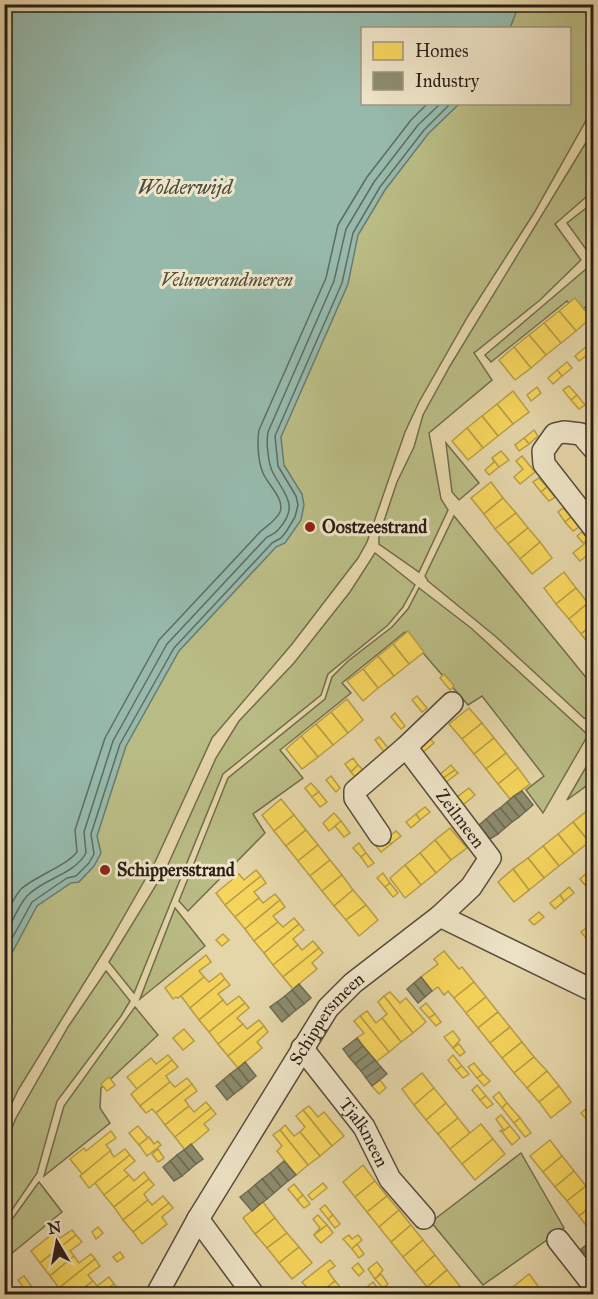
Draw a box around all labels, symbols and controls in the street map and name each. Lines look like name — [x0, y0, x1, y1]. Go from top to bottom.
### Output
legend — [361, 27, 571, 105]
text: Homes — [415, 40, 469, 62]
text: Industry — [415, 70, 480, 92]
water label: Wolderwijd — [138, 175, 234, 199]
park label: Veluwerandmeren — [161, 269, 294, 291]
place label: Oostzeestrand — [322, 516, 428, 538]
marker: Oostzeestrand — [303, 520, 317, 534]
street label: Zeilmeen — [431, 785, 490, 853]
place label: Schippersstrand — [117, 859, 236, 882]
marker: Schippersstrand — [98, 863, 112, 877]
street label: Schippersmeen — [284, 967, 369, 1069]
street label: Tjalkmeen — [334, 1093, 393, 1171]
north arrow — [27, 1212, 87, 1272]
text: N — [46, 1217, 63, 1238]

